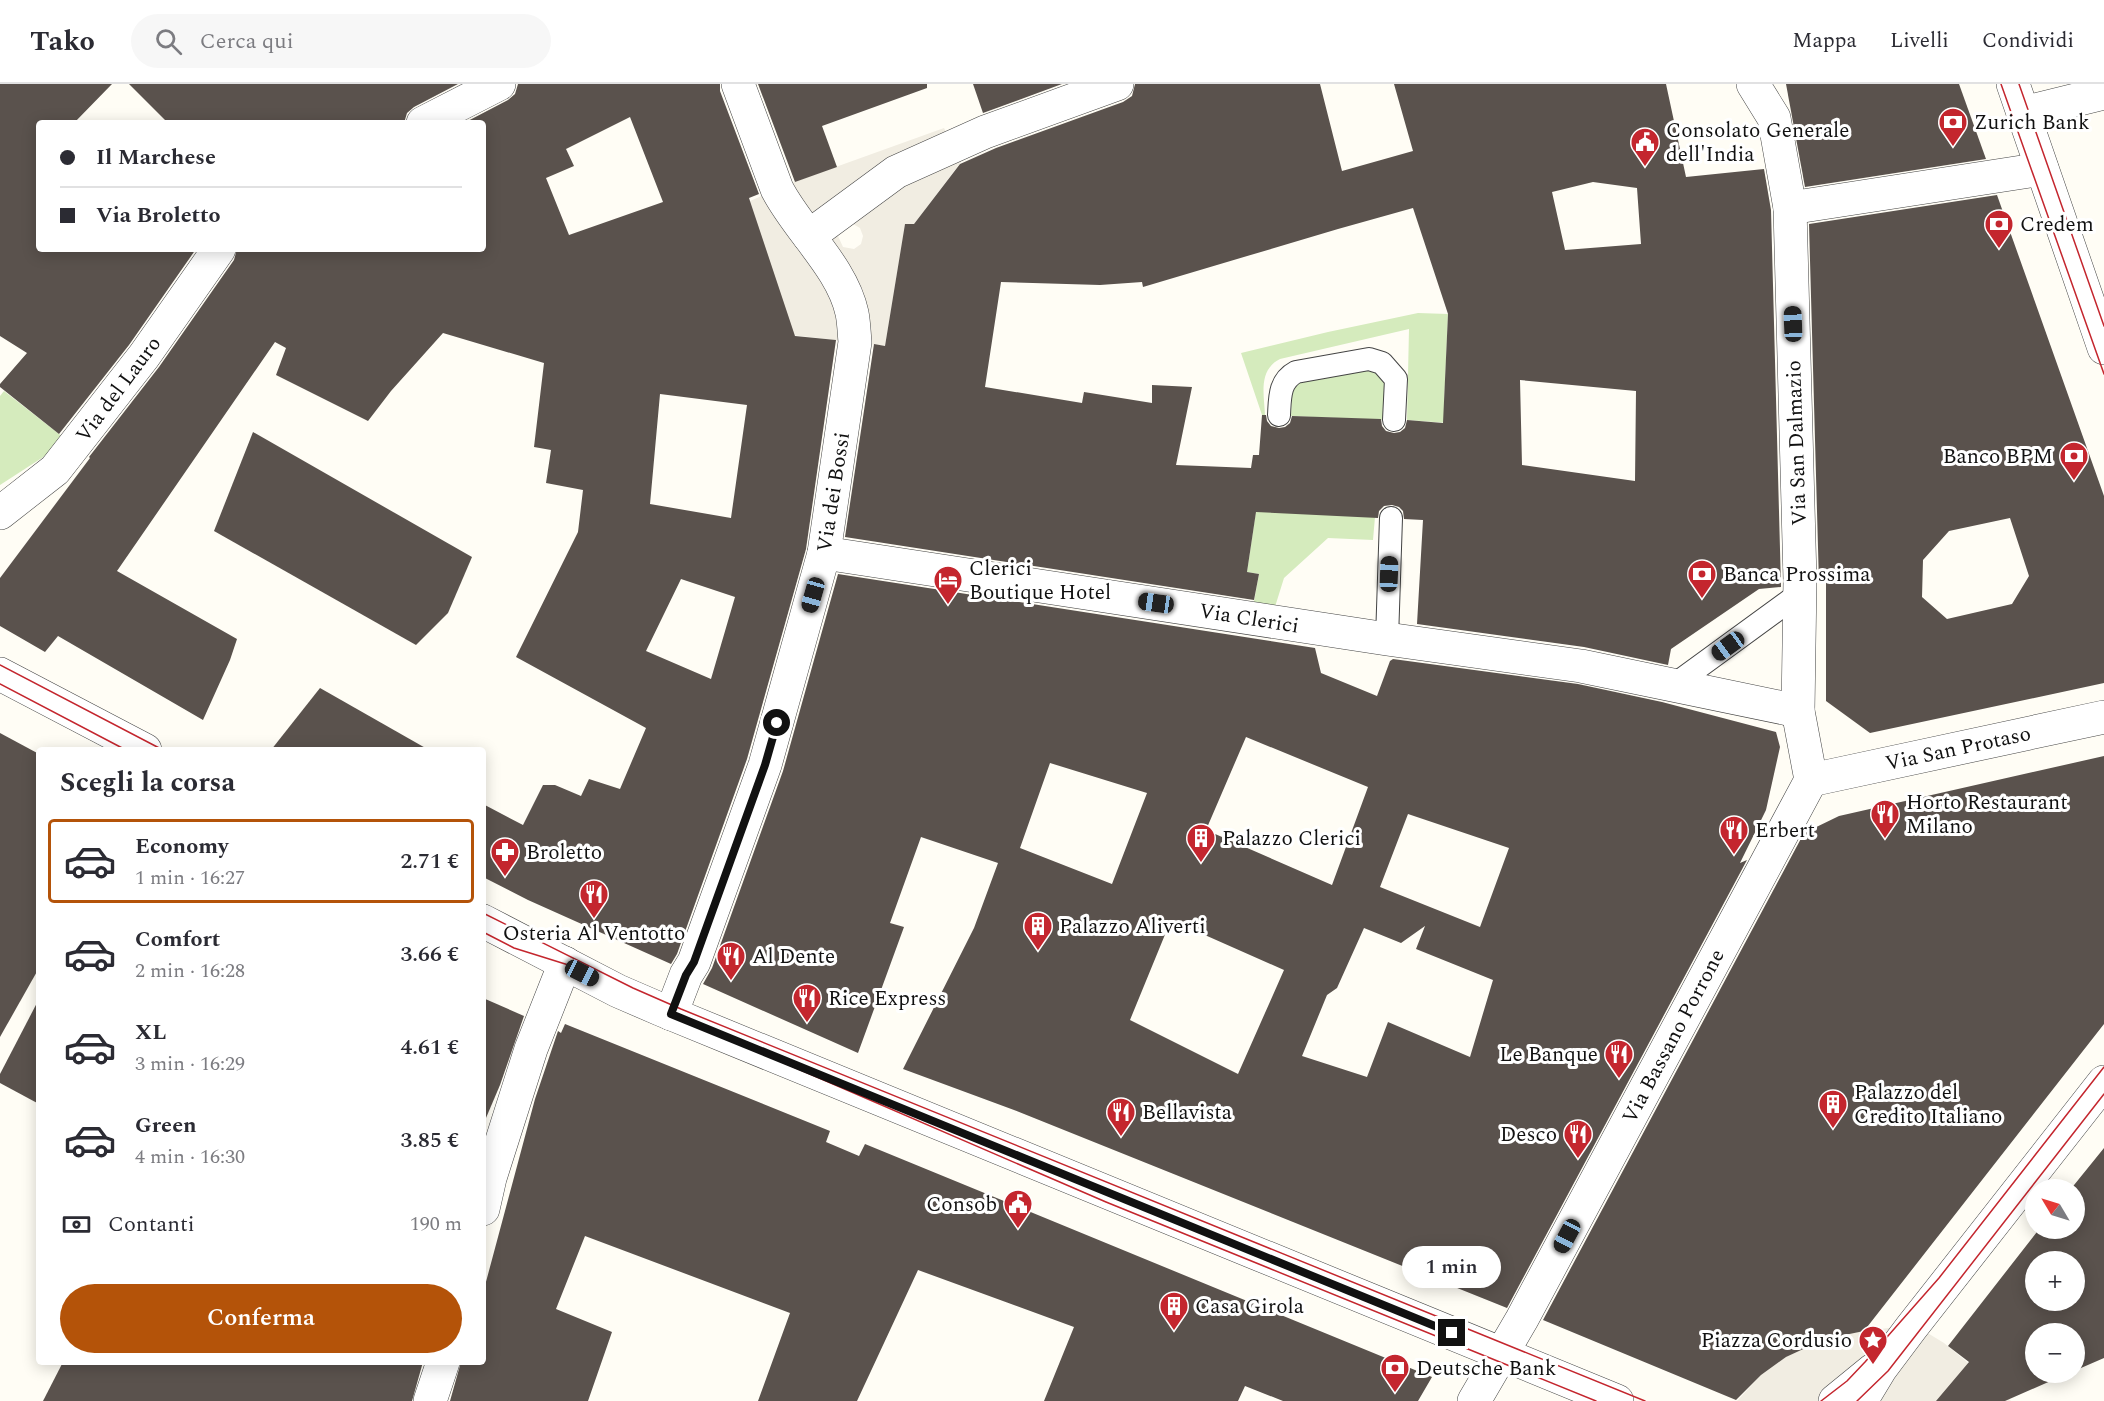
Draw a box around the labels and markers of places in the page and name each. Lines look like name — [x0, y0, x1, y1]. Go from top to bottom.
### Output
bank icon: Zurich Bank — [1937, 106, 1969, 148]
place label: Zurich Bank — [1974, 107, 2090, 139]
place label: Consolato Generale dell'India — [1666, 115, 1849, 171]
public building icon: Consolato Generale dell'India — [1629, 126, 1661, 168]
bank icon: Credem — [1983, 208, 2015, 250]
place label: Credem — [2020, 209, 2094, 241]
bank icon: Banco BPM — [2058, 440, 2090, 482]
place label: Banco BPM — [1943, 441, 2053, 473]
place label: Clerici Boutique Hotel — [969, 553, 1111, 609]
bank icon: Banca Prossima — [1686, 558, 1718, 600]
place label: Banca Prossima — [1723, 559, 1871, 591]
hotel icon: Clerici Boutique Hotel — [932, 564, 964, 606]
place label: Horto Restaurant Milano — [1906, 787, 2068, 843]
restaurant icon: Horto Restaurant Milano — [1869, 798, 1901, 840]
restaurant icon: Erbert — [1718, 814, 1750, 856]
place label: Erbert — [1755, 815, 1815, 847]
building icon: Palazzo Clerici — [1185, 822, 1217, 864]
place label: Palazzo Clerici — [1222, 823, 1361, 855]
pharmacy icon: Broletto — [489, 836, 521, 878]
place label: Broletto — [526, 837, 602, 869]
restaurant icon: Osteria Al Ventotto — [578, 878, 610, 920]
building icon: Palazzo Aliverti — [1022, 910, 1054, 952]
place label: Palazzo Aliverti — [1059, 911, 1206, 943]
place label: Osteria Al Ventotto — [503, 918, 685, 950]
restaurant icon: Al Dente — [715, 940, 747, 982]
place label: Al Dente — [752, 941, 835, 973]
restaurant icon: Rice Express — [791, 982, 823, 1024]
place label: Rice Express — [828, 983, 946, 1015]
restaurant icon: Le Banque — [1603, 1038, 1635, 1080]
place label: Le Banque — [1499, 1039, 1598, 1071]
place label: Palazzo del Credito Italiano — [1854, 1077, 2002, 1133]
building icon: Palazzo del Credito Italiano — [1817, 1088, 1849, 1130]
restaurant icon: Bellavista — [1105, 1096, 1137, 1138]
place label: Bellavista — [1142, 1097, 1233, 1129]
restaurant icon: Desco — [1562, 1118, 1594, 1160]
place label: Desco — [1500, 1119, 1557, 1151]
public building icon: Consob — [1002, 1188, 1034, 1230]
place label: Consob — [926, 1189, 997, 1221]
building icon: Casa Girola — [1158, 1290, 1190, 1332]
place label: Casa Girola — [1195, 1291, 1305, 1323]
place icon: Piazza Cordusio — [1857, 1324, 1889, 1366]
place label: Piazza Cordusio — [1701, 1325, 1852, 1357]
bank icon: Deutsche Bank — [1379, 1352, 1411, 1394]
place label: Deutsche Bank — [1416, 1353, 1557, 1385]

